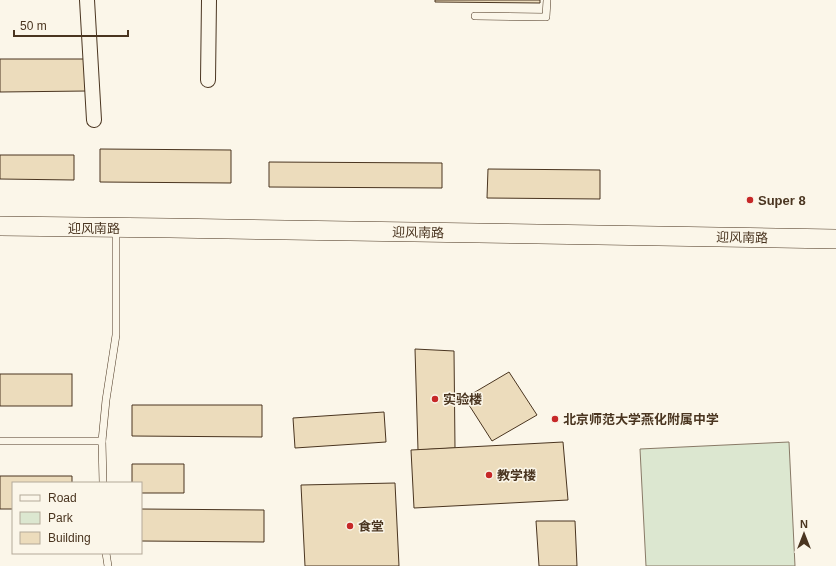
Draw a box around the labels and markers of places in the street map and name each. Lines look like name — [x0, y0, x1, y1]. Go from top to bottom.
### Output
place label: Super 8 — [758, 193, 806, 208]
marker: Super 8 — [745, 195, 755, 205]
place label: 实验楼 — [443, 392, 482, 407]
marker: 实验楼 — [430, 394, 440, 404]
place label: 北京师范大学燕化附属中学 — [563, 412, 719, 427]
marker: 北京师范大学燕化附属中学 — [550, 414, 560, 424]
place label: 教学楼 — [497, 468, 536, 483]
marker: 教学楼 — [484, 470, 494, 480]
place label: 食堂 — [358, 519, 384, 534]
marker: 食堂 — [345, 521, 355, 531]

